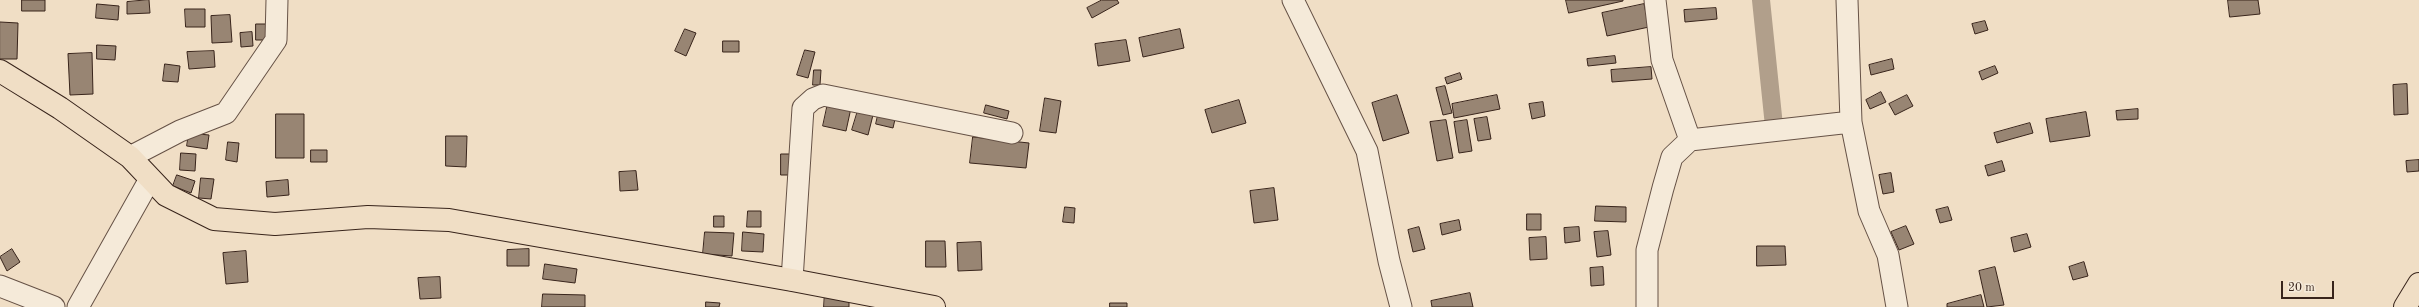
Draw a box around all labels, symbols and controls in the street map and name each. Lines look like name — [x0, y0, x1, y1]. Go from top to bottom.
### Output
scale bar — [2283, 273, 2336, 299]
text: 20 m — [2288, 282, 2315, 294]

